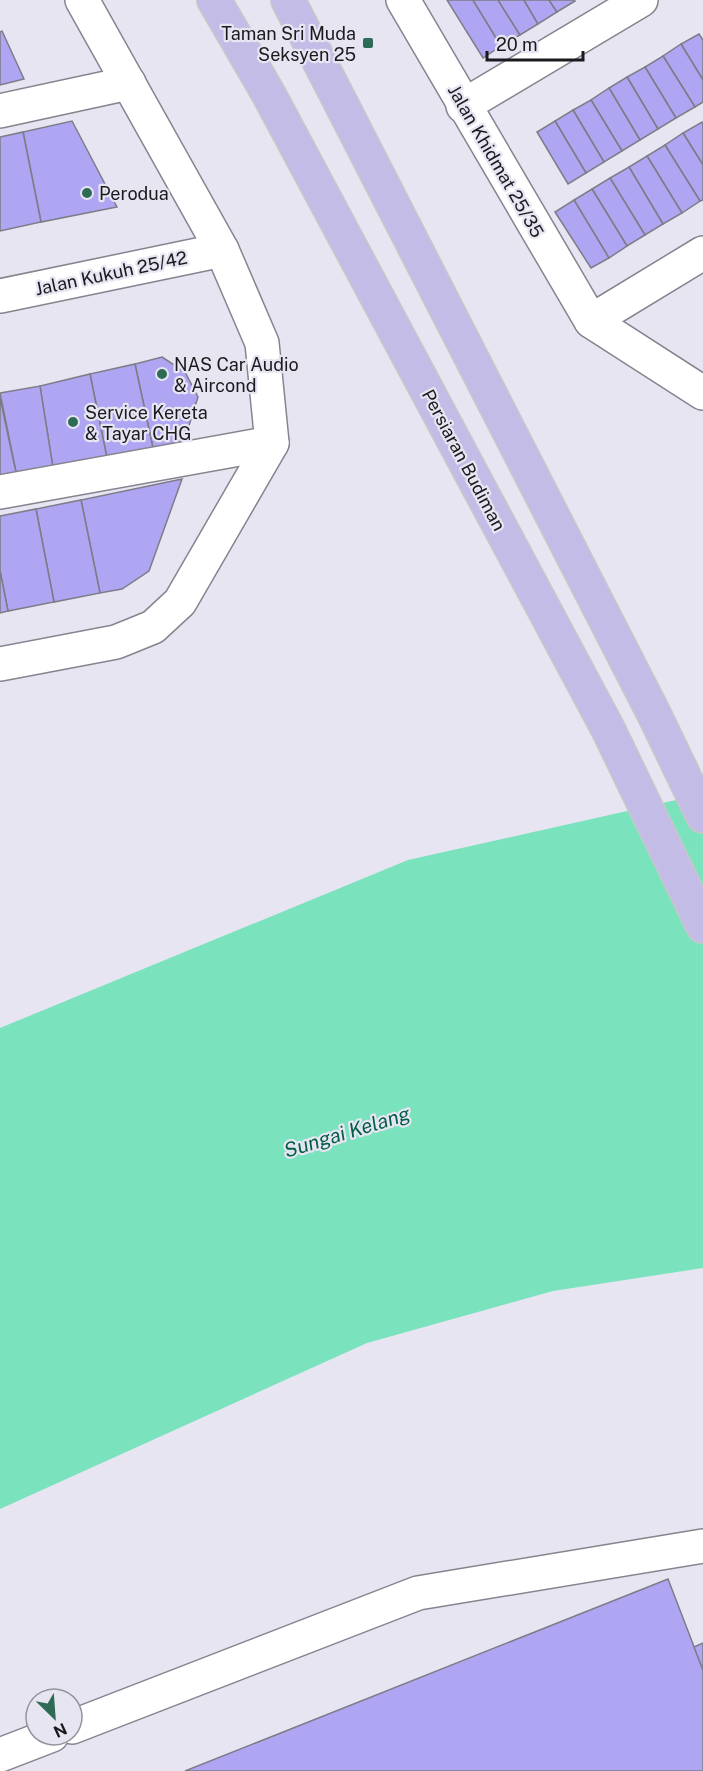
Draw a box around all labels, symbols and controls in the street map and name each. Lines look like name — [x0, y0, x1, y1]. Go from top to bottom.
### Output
place label: Taman Sri Muda Seksyen 25 — [221, 23, 356, 65]
scale bar — [487, 24, 583, 62]
text: 20 m — [496, 34, 538, 55]
marker: Taman Sri Muda Seksyen 25 — [361, 36, 375, 50]
street label: Jalan Khidmat 25/35 — [444, 81, 548, 241]
place label: Perodua — [99, 183, 169, 204]
marker: Perodua — [80, 186, 94, 200]
street label: Jalan Kukuh 25/42 — [33, 247, 189, 299]
place label: NAS Car Audio & Aircond — [174, 354, 299, 396]
marker: NAS Car Audio & Aircond — [155, 367, 169, 381]
street label: Persiaran Budiman — [418, 386, 510, 534]
place label: Service Kereta & Tayar CHG — [85, 402, 208, 444]
marker: Service Kereta & Tayar CHG — [66, 415, 80, 429]
water label: Sungai Kelang — [281, 1101, 413, 1163]
north arrow — [24, 1687, 84, 1747]
text: N — [50, 1719, 70, 1741]

